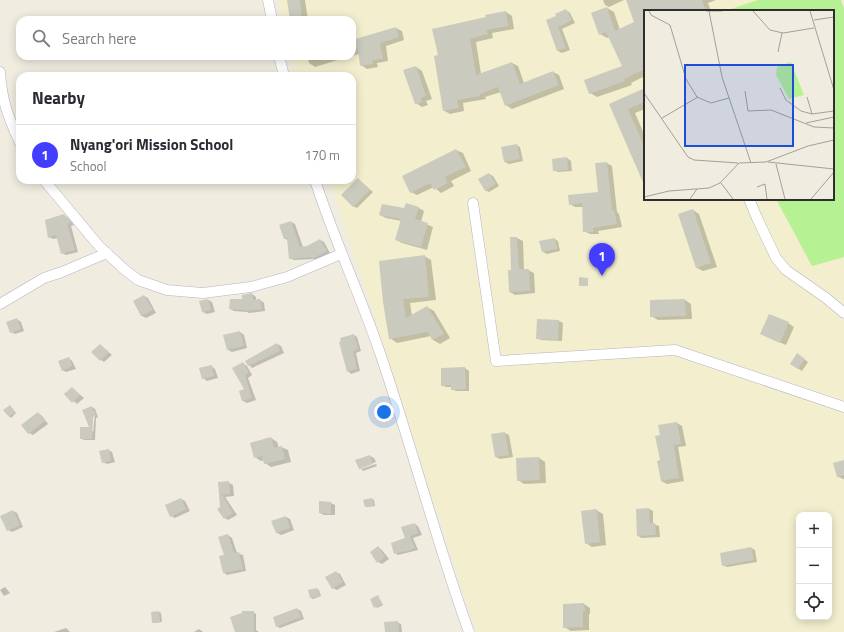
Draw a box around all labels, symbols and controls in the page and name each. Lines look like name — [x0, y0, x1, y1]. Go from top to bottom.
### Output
inset map — [644, 10, 834, 200]
search box — [16, 16, 356, 60]
icon: search — [30, 27, 52, 49]
text: Search here — [62, 27, 136, 50]
text: Nearby — [32, 85, 85, 111]
text: Nyang'ori Mission School — [70, 133, 233, 156]
text: 1 — [41, 145, 49, 165]
text: 170 m — [304, 145, 340, 165]
text: School — [70, 156, 106, 176]
pin: 1 — [589, 243, 615, 276]
your location — [374, 402, 394, 422]
map controls — [796, 512, 832, 620]
button: + — [796, 512, 832, 548]
button: − — [796, 548, 832, 584]
button: locate — [796, 584, 832, 620]

